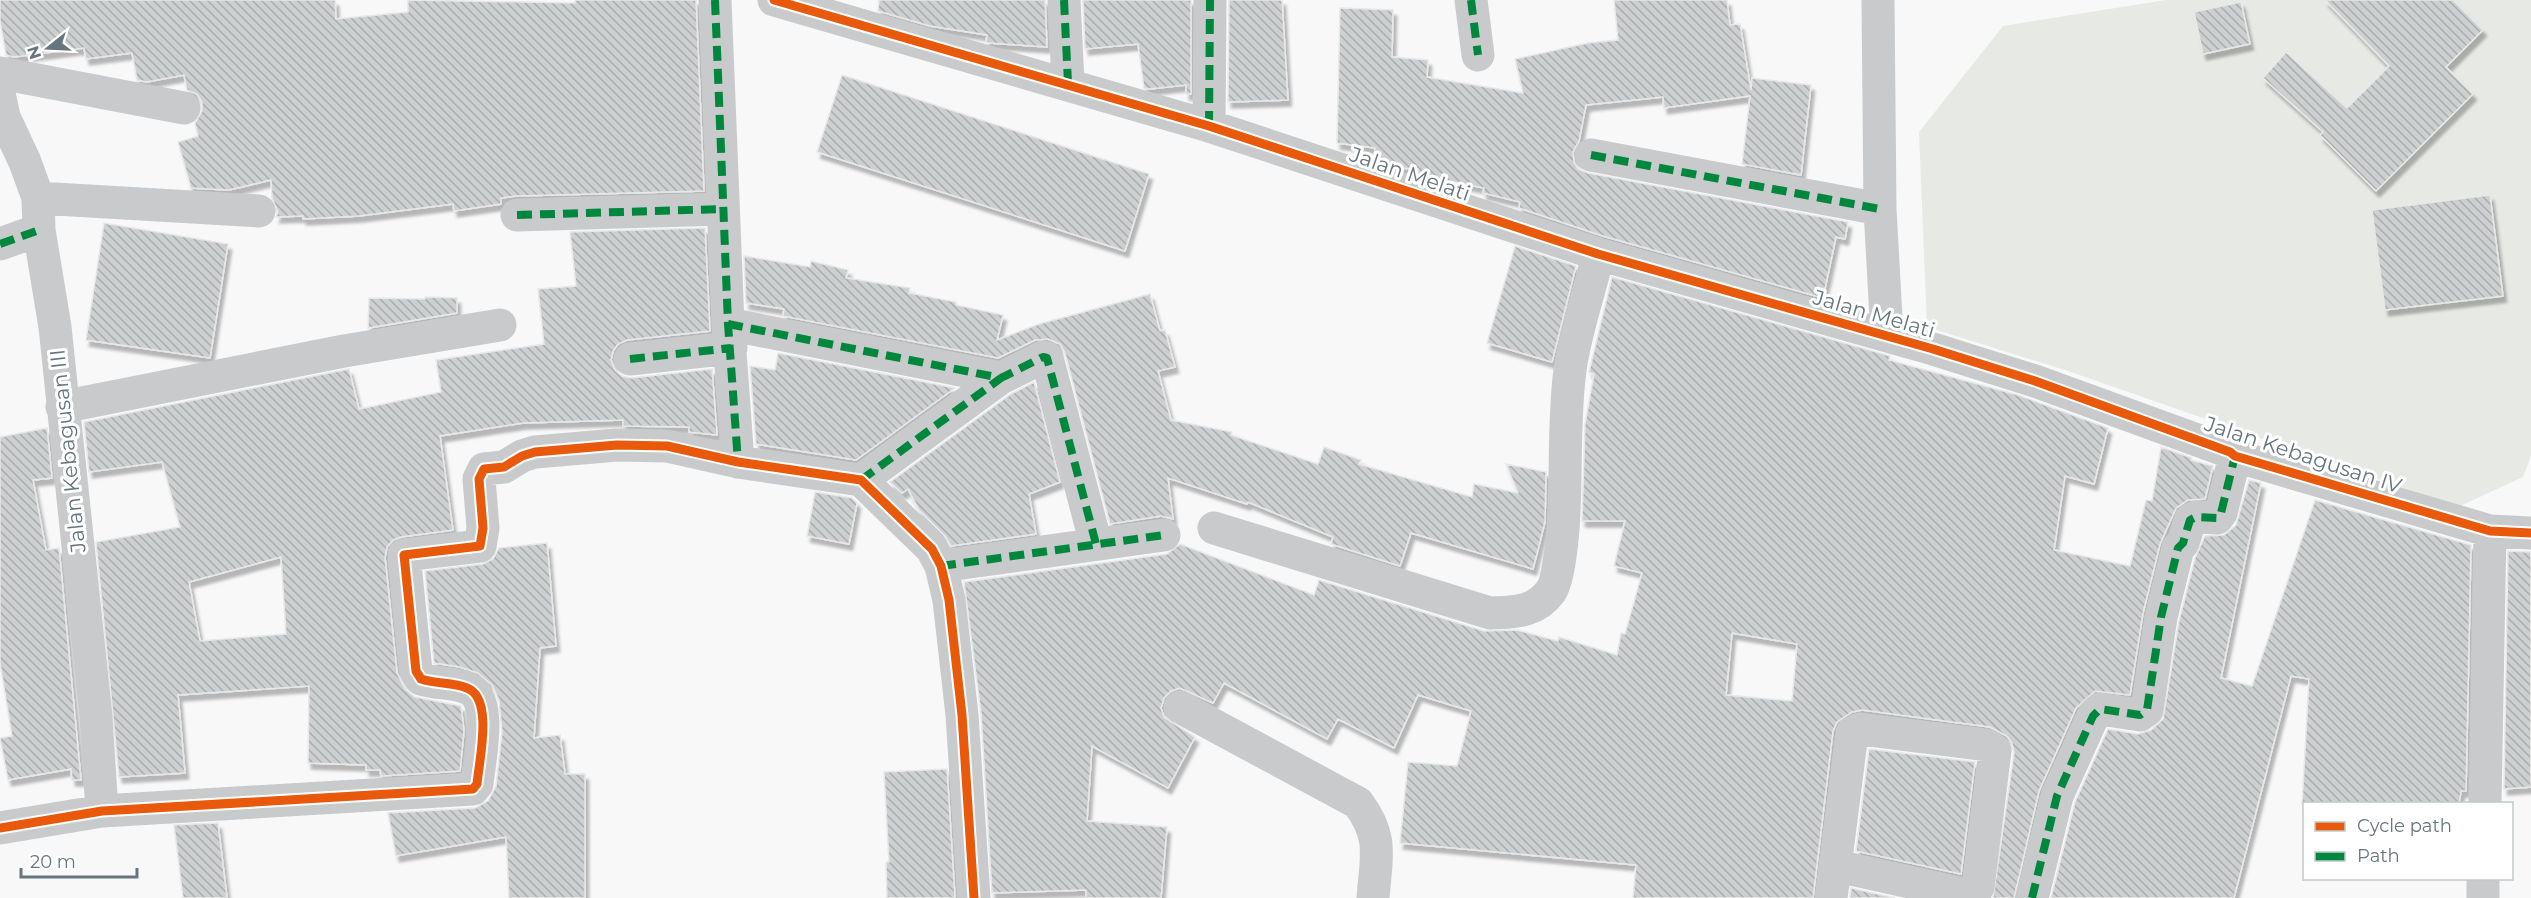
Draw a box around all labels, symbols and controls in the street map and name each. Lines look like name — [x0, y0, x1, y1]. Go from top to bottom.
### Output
north arrow — [18, 18, 78, 78]
text: N — [23, 43, 45, 62]
street label: Jalan Melati — [1346, 141, 1474, 206]
street label: Jalan Melati — [1809, 284, 1938, 343]
street label: Jalan Kebagusan III — [44, 348, 91, 555]
street label: Jalan Kebagusan IV — [2200, 411, 2405, 498]
legend — [2303, 802, 2513, 880]
text: Cycle path — [2357, 815, 2452, 837]
scale bar — [21, 841, 136, 879]
text: Path — [2357, 845, 2400, 867]
text: 20 m — [30, 851, 76, 873]

